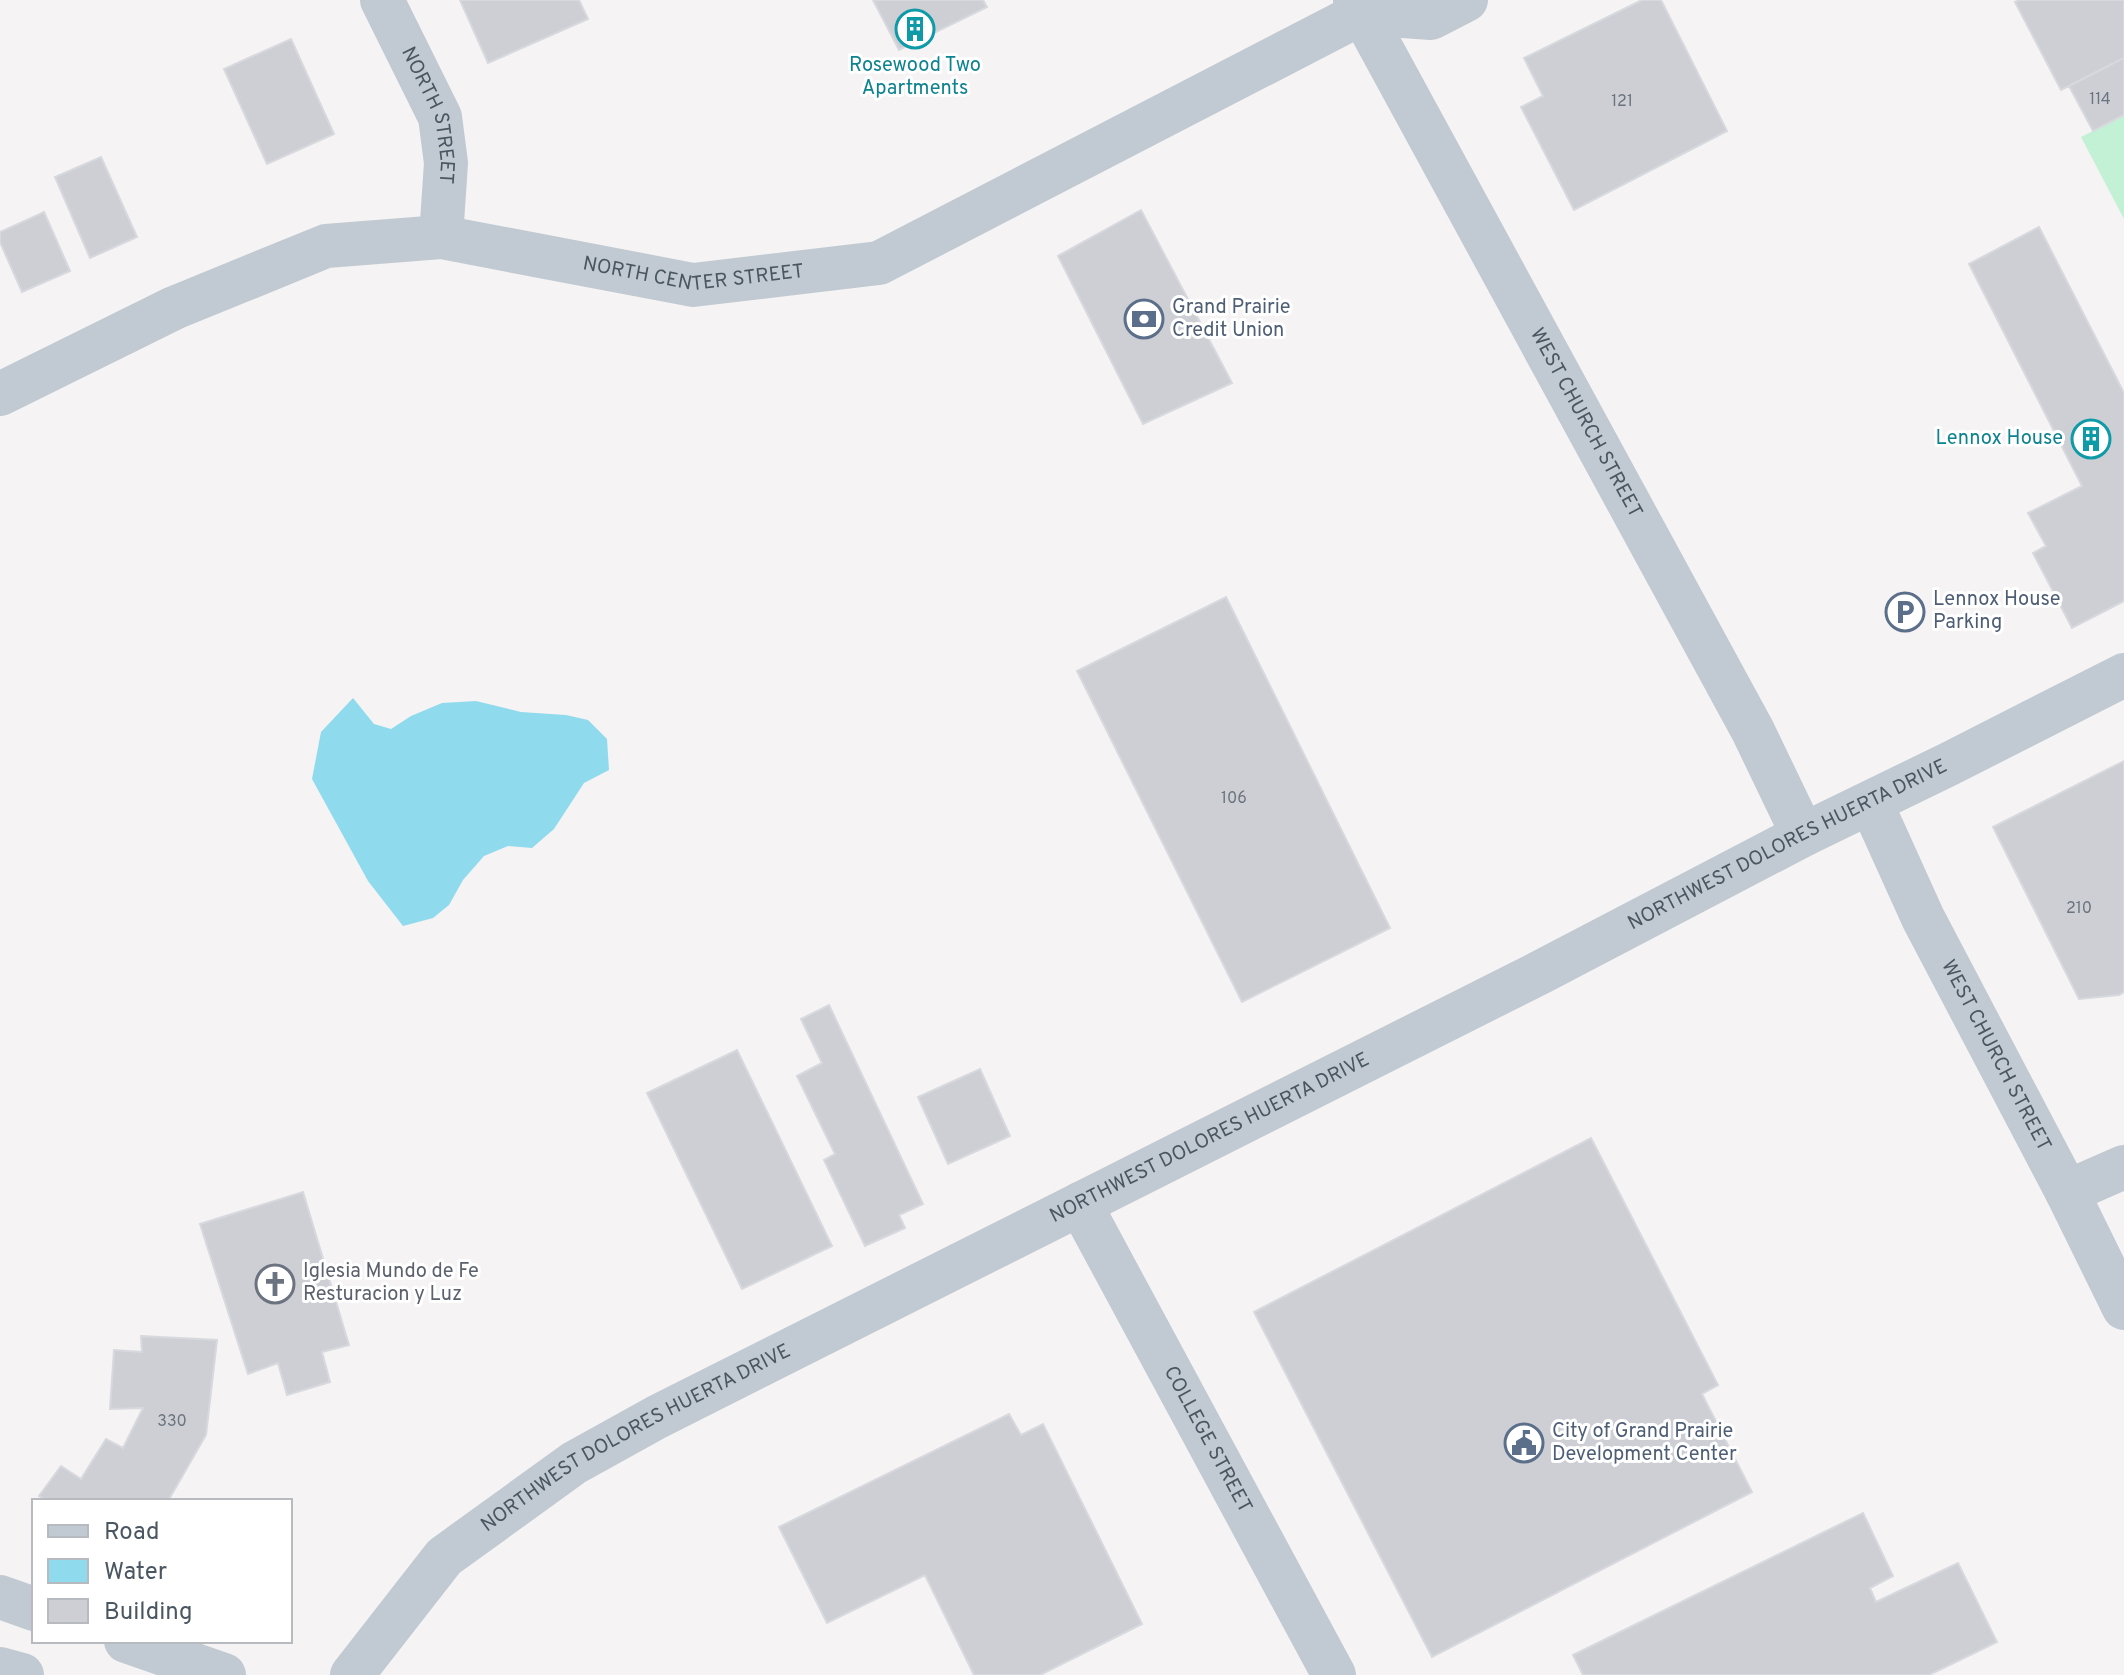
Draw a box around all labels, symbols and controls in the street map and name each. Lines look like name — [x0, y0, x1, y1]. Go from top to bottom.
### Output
building icon: Rosewood Two Apartments — [894, 8, 936, 50]
street label: NORTH STREET — [394, 43, 459, 185]
place label: Rosewood Two Apartments — [849, 53, 981, 102]
house number: 114 — [2089, 90, 2111, 110]
house number: 121 — [1611, 92, 1633, 112]
street label: NORTH CENTER STREET — [580, 251, 806, 298]
place label: Grand Prairie Credit Union — [1172, 295, 1291, 344]
bank icon: Grand Prairie Credit Union — [1123, 298, 1165, 340]
street label: WEST CHURCH STREET — [1523, 324, 1648, 523]
building icon: Lennox House — [2070, 418, 2112, 460]
place label: Lennox House — [1936, 426, 2063, 452]
place label: Lennox House Parking — [1933, 587, 2060, 636]
parking icon: Lennox House Parking — [1884, 591, 1926, 633]
street label: NORTHWEST DOLORES HUERTA DRIVE — [1624, 754, 1952, 937]
house number: 106 — [1221, 789, 1247, 809]
house number: 210 — [2066, 899, 2092, 919]
street label: WEST CHURCH STREET — [1934, 956, 2056, 1156]
street label: NORTHWEST DOLORES HUERTA DRIVE — [1046, 1047, 1374, 1230]
place label: Iglesia Mundo de Fe Resturacion y Luz — [303, 1259, 479, 1308]
church icon: Iglesia Mundo de Fe Resturacion y Luz — [254, 1263, 296, 1305]
street label: NORTHWEST DOLORES HUERTA DRIVE — [476, 1339, 795, 1539]
street label: COLLEGE STREET — [1157, 1362, 1257, 1518]
house number: 330 — [157, 1412, 187, 1432]
place label: City of Grand Prairie Development Center — [1552, 1419, 1737, 1468]
public building icon: City of Grand Prairie Development Center — [1503, 1422, 1545, 1464]
legend — [32, 1499, 292, 1643]
text: Road — [104, 1518, 160, 1548]
text: Water — [104, 1558, 167, 1588]
text: Building — [104, 1598, 193, 1628]

